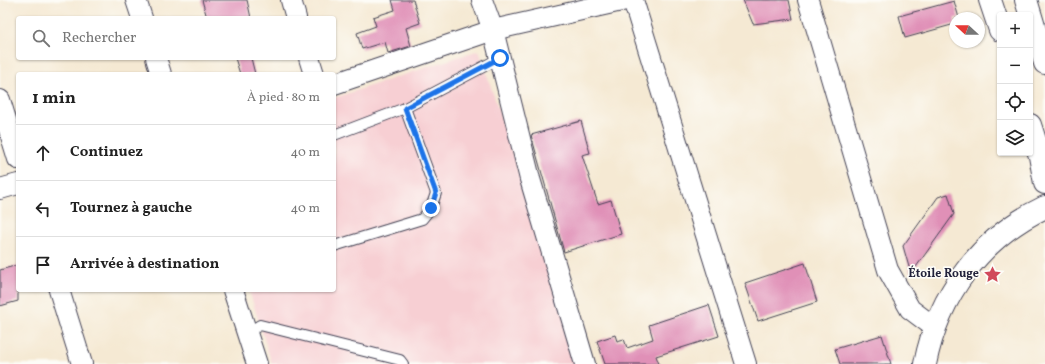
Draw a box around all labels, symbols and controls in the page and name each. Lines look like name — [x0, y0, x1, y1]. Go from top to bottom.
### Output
north arrow — [949, 12, 985, 48]
map controls — [997, 12, 1033, 156]
button: + — [997, 12, 1033, 48]
search box — [16, 16, 336, 60]
icon: search — [30, 27, 52, 49]
text: Rechercher — [62, 28, 136, 49]
button: − — [997, 48, 1033, 84]
route start — [491, 49, 509, 67]
button: locate — [997, 84, 1033, 120]
text: 1 min — [32, 87, 76, 110]
text: À pied · 80 m — [247, 89, 320, 107]
button: layers — [997, 120, 1033, 156]
icon: ahead — [32, 142, 54, 164]
text: Continuez — [70, 142, 143, 163]
text: 40 m — [291, 144, 320, 162]
icon: left — [32, 198, 54, 220]
text: Tournez à gauche — [70, 198, 192, 219]
route end — [422, 199, 440, 217]
text: 40 m — [291, 200, 320, 218]
icon: arrive — [32, 254, 54, 276]
text: Arrivée à destination — [70, 254, 219, 275]
place icon: Étoile Rouge — [982, 264, 1002, 284]
place label: Étoile Rouge — [908, 265, 979, 282]

